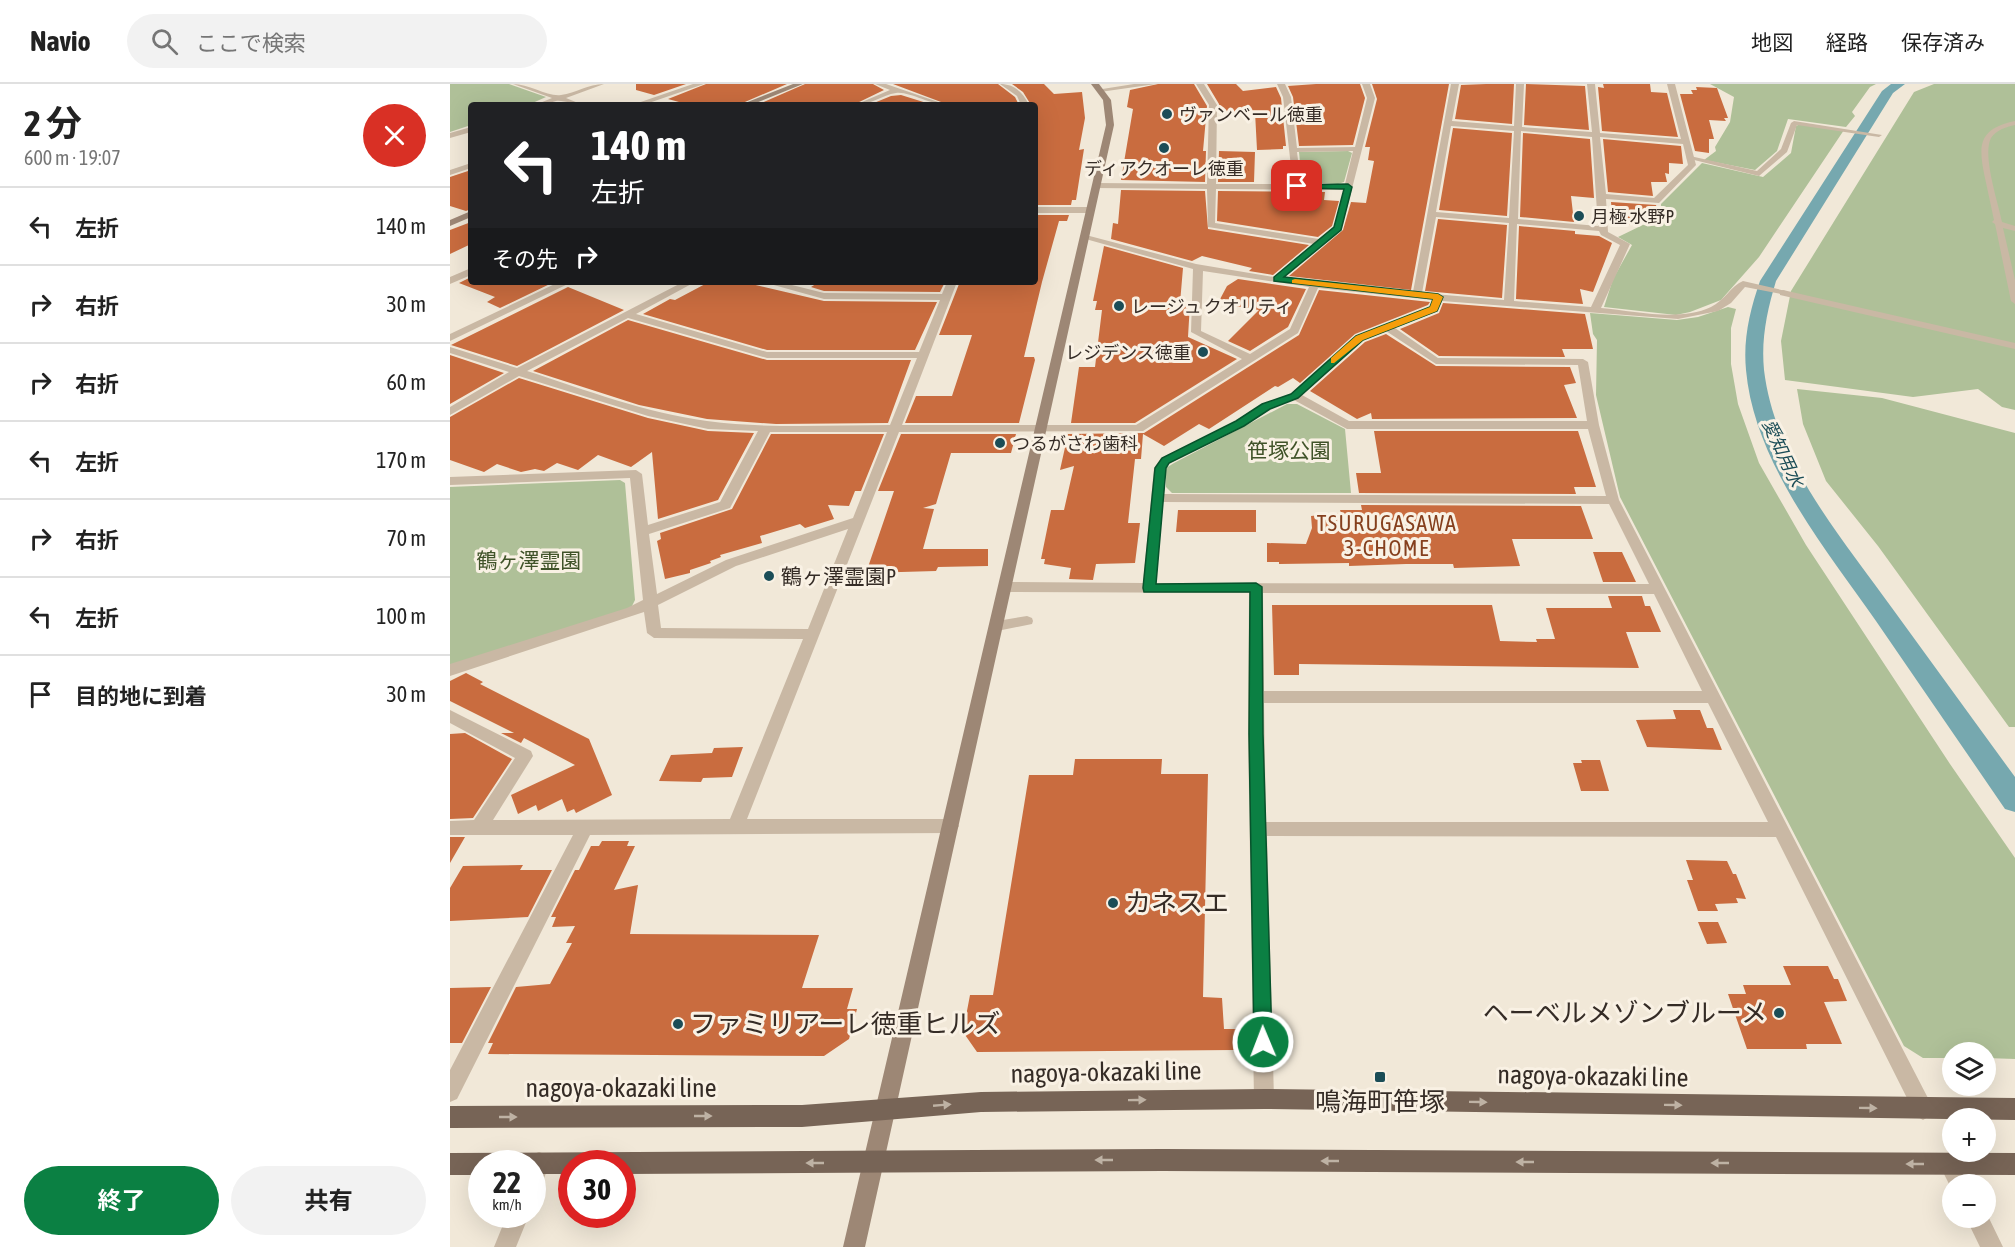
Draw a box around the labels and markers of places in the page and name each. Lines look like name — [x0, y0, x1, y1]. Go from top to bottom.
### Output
place label: ヴァンベール徳重 — [1179, 104, 1323, 125]
marker: ヴァンベール徳重 — [1160, 107, 1174, 121]
marker: ディアクオーレ徳重 — [1157, 141, 1171, 155]
place label: ディアクオーレ徳重 — [1084, 158, 1244, 179]
pin — [1271, 160, 1322, 211]
place label: 月極 水野P — [1591, 206, 1674, 227]
marker: 月極 水野P — [1572, 209, 1586, 223]
place label: レージュ クオリティ — [1131, 296, 1293, 317]
marker: レージュ クオリティ — [1112, 299, 1126, 313]
place label: レジデンス徳重 — [1065, 342, 1191, 363]
marker: レジデンス徳重 — [1196, 345, 1210, 359]
place label: つるがさわ歯科 — [1012, 433, 1138, 454]
marker: つるがさわ歯科 — [993, 436, 1007, 450]
place label: 鶴ヶ澤霊園P — [781, 564, 896, 588]
marker: 鶴ヶ澤霊園P — [762, 569, 776, 583]
place label: カネスエ — [1125, 888, 1229, 918]
marker: カネスエ — [1106, 896, 1120, 910]
place label: ヘーベルメゾンブルーメ — [1483, 998, 1767, 1028]
marker: ヘーベルメゾンブルーメ — [1772, 1006, 1786, 1020]
place label: ファミリアーレ徳重ヒルズ — [690, 1009, 1000, 1039]
marker: ファミリアーレ徳重ヒルズ — [671, 1017, 685, 1031]
marker: 鳴海町笹塚 — [1373, 1070, 1387, 1084]
place label: 鳴海町笹塚 — [1315, 1087, 1445, 1117]

